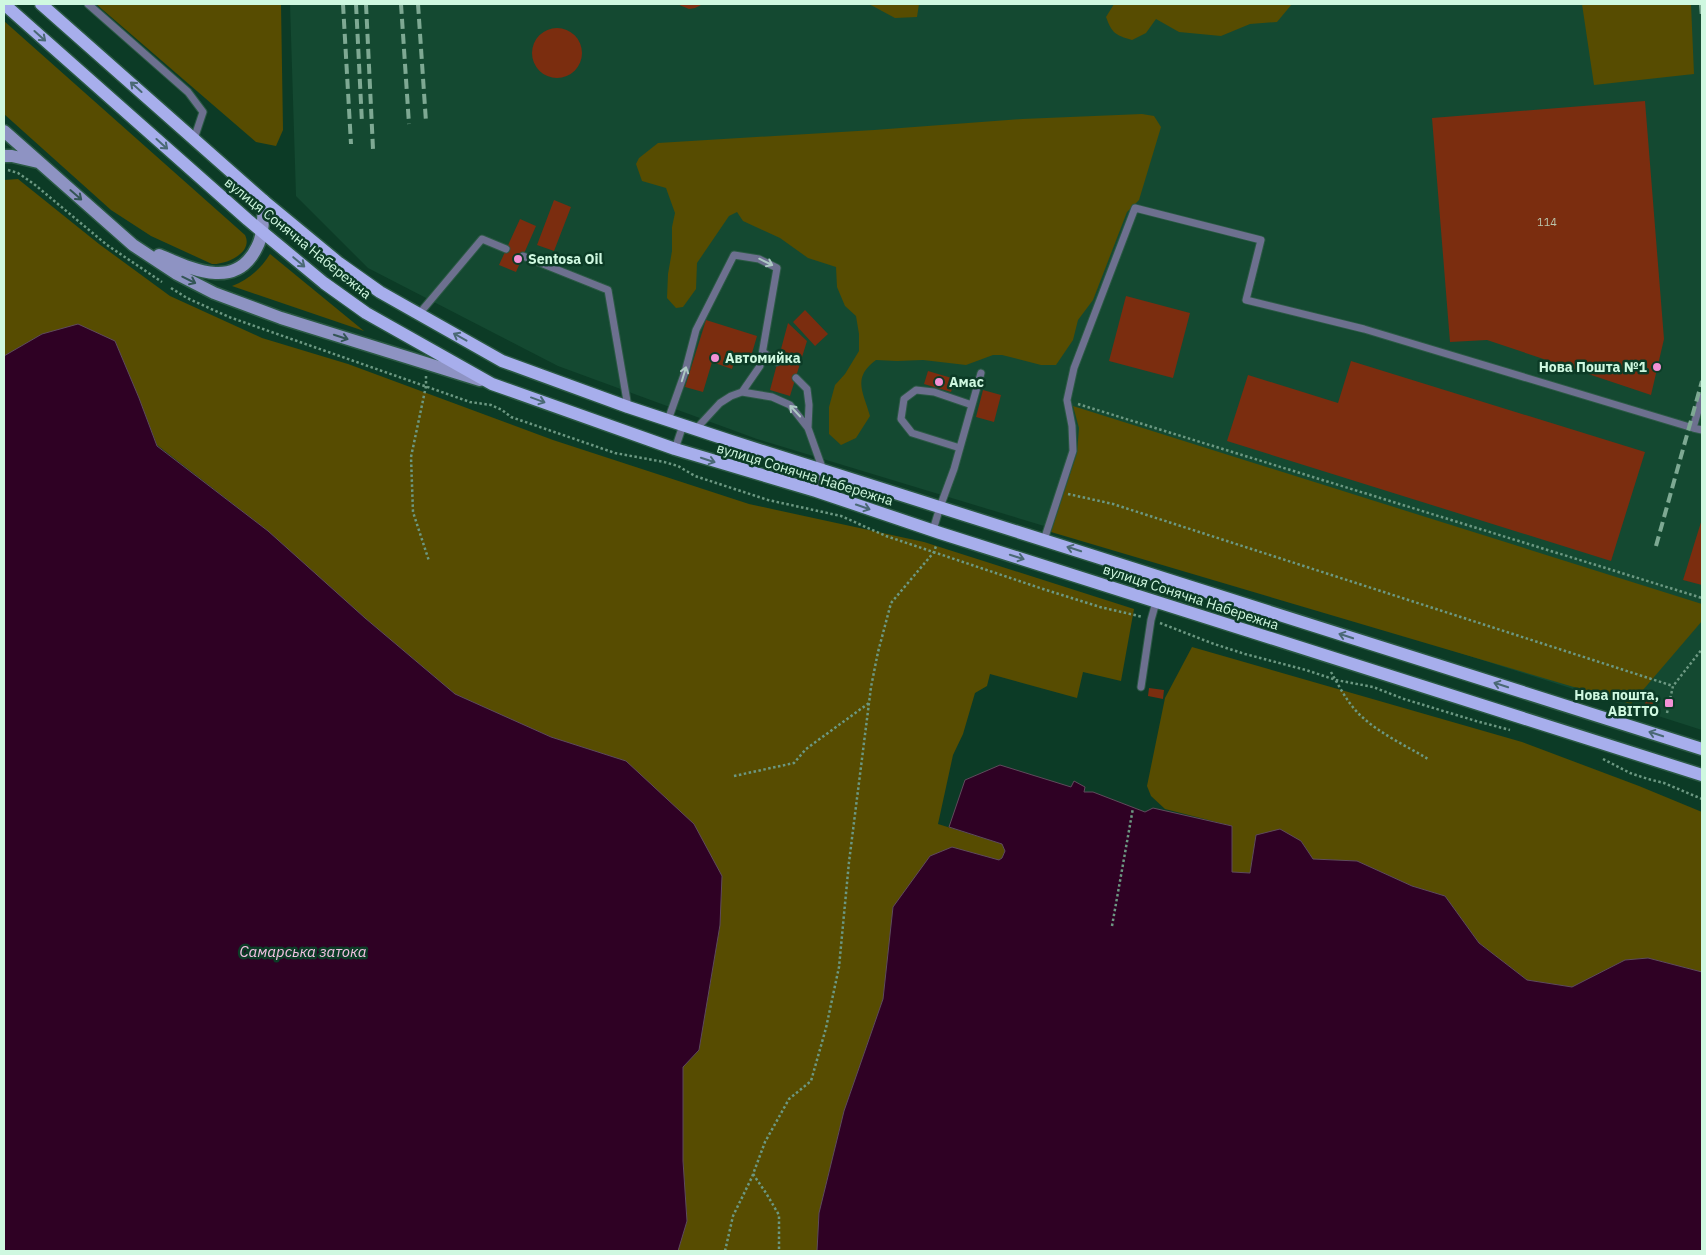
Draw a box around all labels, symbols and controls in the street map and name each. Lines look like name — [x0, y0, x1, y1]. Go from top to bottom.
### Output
one-way arrow — [34, 30, 47, 42]
one-way arrow — [129, 82, 142, 93]
one-way arrow — [155, 138, 168, 150]
street label: вулиця Сонячна Набережна — [221, 173, 375, 303]
one-way arrow — [69, 189, 82, 200]
house number: 114 — [1537, 215, 1557, 229]
place label: Sentosa Oil — [528, 250, 603, 268]
marker: Sentosa Oil — [512, 253, 524, 265]
one-way arrow — [292, 256, 305, 268]
one-way arrow — [758, 258, 773, 268]
one-way arrow — [181, 276, 196, 285]
one-way arrow — [452, 332, 467, 342]
one-way arrow — [333, 333, 349, 342]
place label: Автомийка — [725, 349, 801, 367]
marker: Автомийка — [709, 352, 721, 364]
place label: Нова Пошта №1 — [1539, 358, 1648, 376]
marker: Нова Пошта №1 — [1651, 361, 1663, 373]
one-way arrow — [679, 366, 689, 382]
place label: Амас — [949, 373, 984, 391]
marker: Амас — [933, 376, 945, 388]
one-way arrow — [529, 396, 545, 405]
one-way arrow — [789, 405, 801, 417]
street label: вулиця Сонячна Набережна — [715, 439, 896, 510]
one-way arrow — [699, 455, 715, 465]
one-way arrow — [855, 503, 870, 512]
one-way arrow — [1067, 544, 1083, 554]
one-way arrow — [1009, 553, 1025, 563]
street label: вулиця Сонячна Набережна — [1101, 560, 1282, 634]
one-way arrow — [1338, 630, 1354, 640]
one-way arrow — [1494, 680, 1509, 689]
place label: Нова пошта, АВІТТО — [1574, 686, 1659, 720]
marker: Нова пошта, АВІТТО — [1663, 697, 1675, 709]
one-way arrow — [1648, 729, 1664, 738]
water label: Самарська затока — [240, 942, 367, 961]

